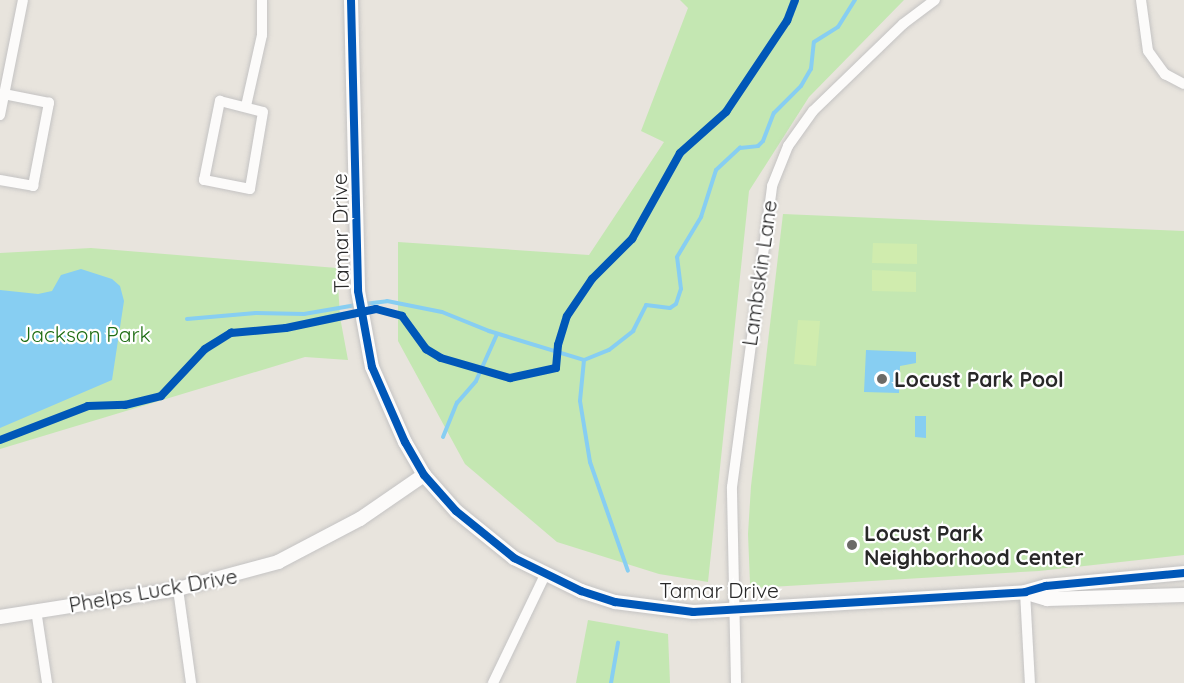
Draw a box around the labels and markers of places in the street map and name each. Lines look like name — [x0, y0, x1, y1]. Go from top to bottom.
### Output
place label: Locust Park Pool — [894, 366, 1064, 392]
marker: Locust Park Pool — [875, 372, 889, 386]
place label: Locust Park Neighborhood Center — [864, 520, 1084, 570]
marker: Locust Park Neighborhood Center — [845, 538, 859, 552]

